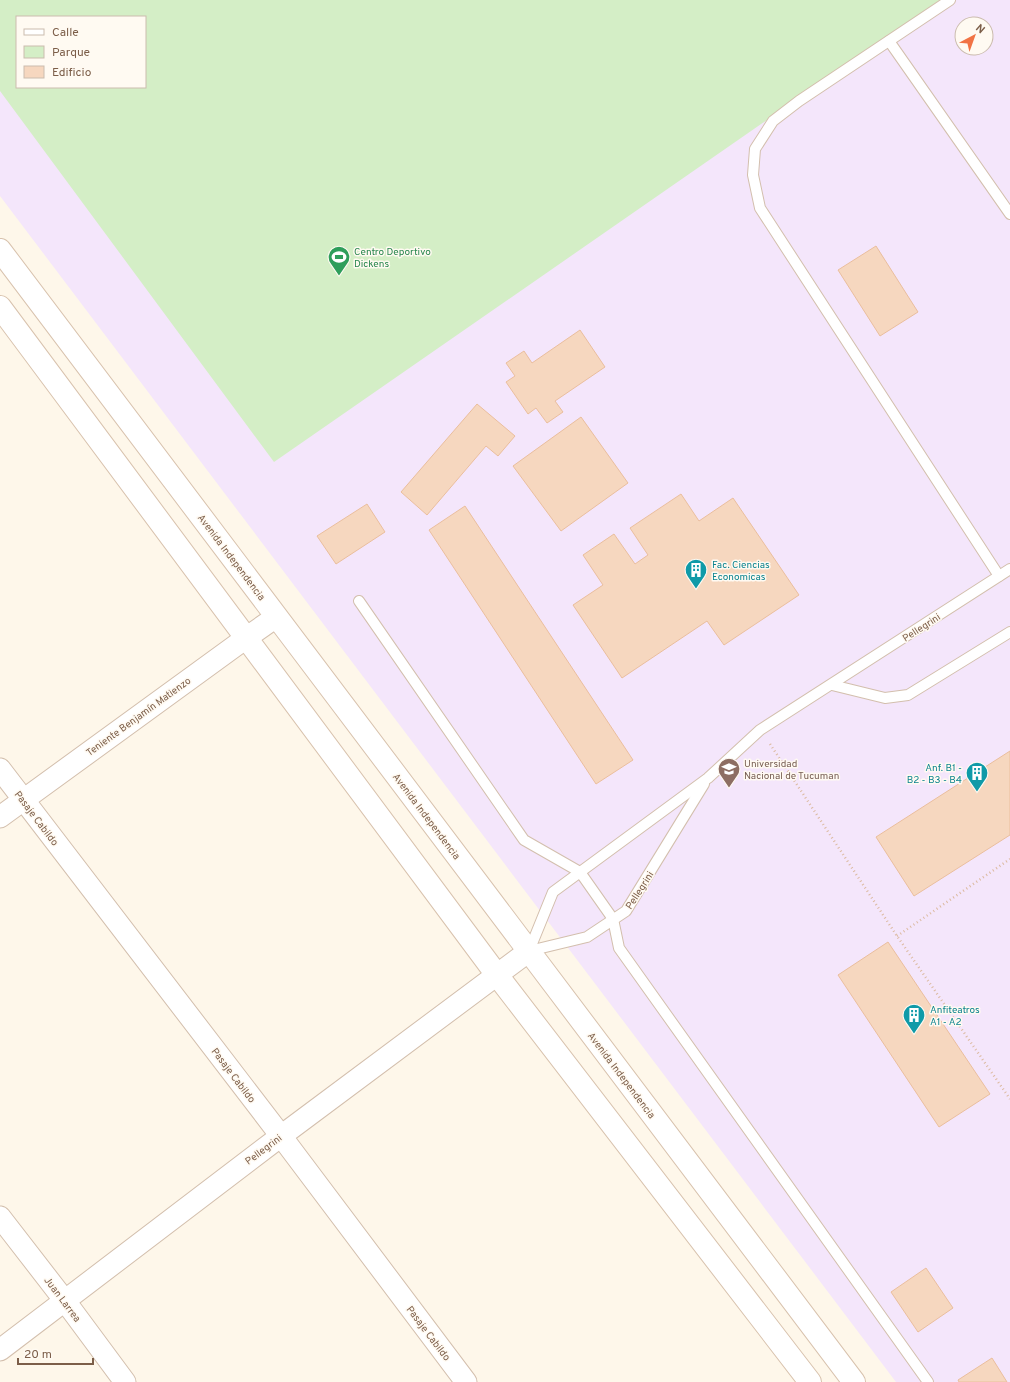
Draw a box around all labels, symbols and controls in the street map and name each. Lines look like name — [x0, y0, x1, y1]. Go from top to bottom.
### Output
legend — [16, 16, 146, 88]
north arrow — [954, 16, 994, 56]
text: N — [972, 21, 987, 37]
text: Calle — [52, 25, 79, 41]
text: Parque — [52, 45, 90, 61]
text: Edificio — [52, 65, 92, 81]
sports icon: Centro Deportivo Dickens — [326, 244, 352, 277]
place label: Centro Deportivo Dickens — [354, 246, 431, 271]
street label: Avenida Independencia — [194, 512, 267, 604]
building icon: Fac. Ciencias Economicas — [683, 557, 709, 590]
place label: Fac. Ciencias Economicas — [712, 559, 770, 584]
street label: Pellegrini — [900, 611, 943, 645]
street label: Teniente Benjamín Matienzo — [84, 675, 194, 760]
school or university icon: Universidad Nacional de Tucuman — [716, 756, 742, 789]
place label: Universidad Nacional de Tucuman — [744, 758, 839, 783]
building icon: Anf. B1 - B2 - B3 - B4 — [964, 760, 990, 793]
place label: Anf. B1 - B2 - B3 - B4 — [907, 762, 962, 787]
street label: Avenida Independencia — [389, 771, 462, 863]
street label: Pasaje Cabildo — [11, 789, 61, 849]
street label: Pellegrini — [623, 869, 657, 912]
building icon: Anfiteatros A1 - A2 — [901, 1002, 927, 1035]
place label: Anfiteatros A1 - A2 — [930, 1004, 980, 1029]
street label: Avenida Independencia — [584, 1030, 657, 1122]
street label: Pasaje Cabildo — [208, 1046, 258, 1106]
street label: Pellegrini — [243, 1132, 285, 1168]
street label: Juan Larrea — [40, 1275, 83, 1325]
street label: Pasaje Cabildo — [403, 1304, 453, 1364]
scale bar — [18, 1340, 93, 1366]
text: 20 m — [24, 1347, 52, 1363]

